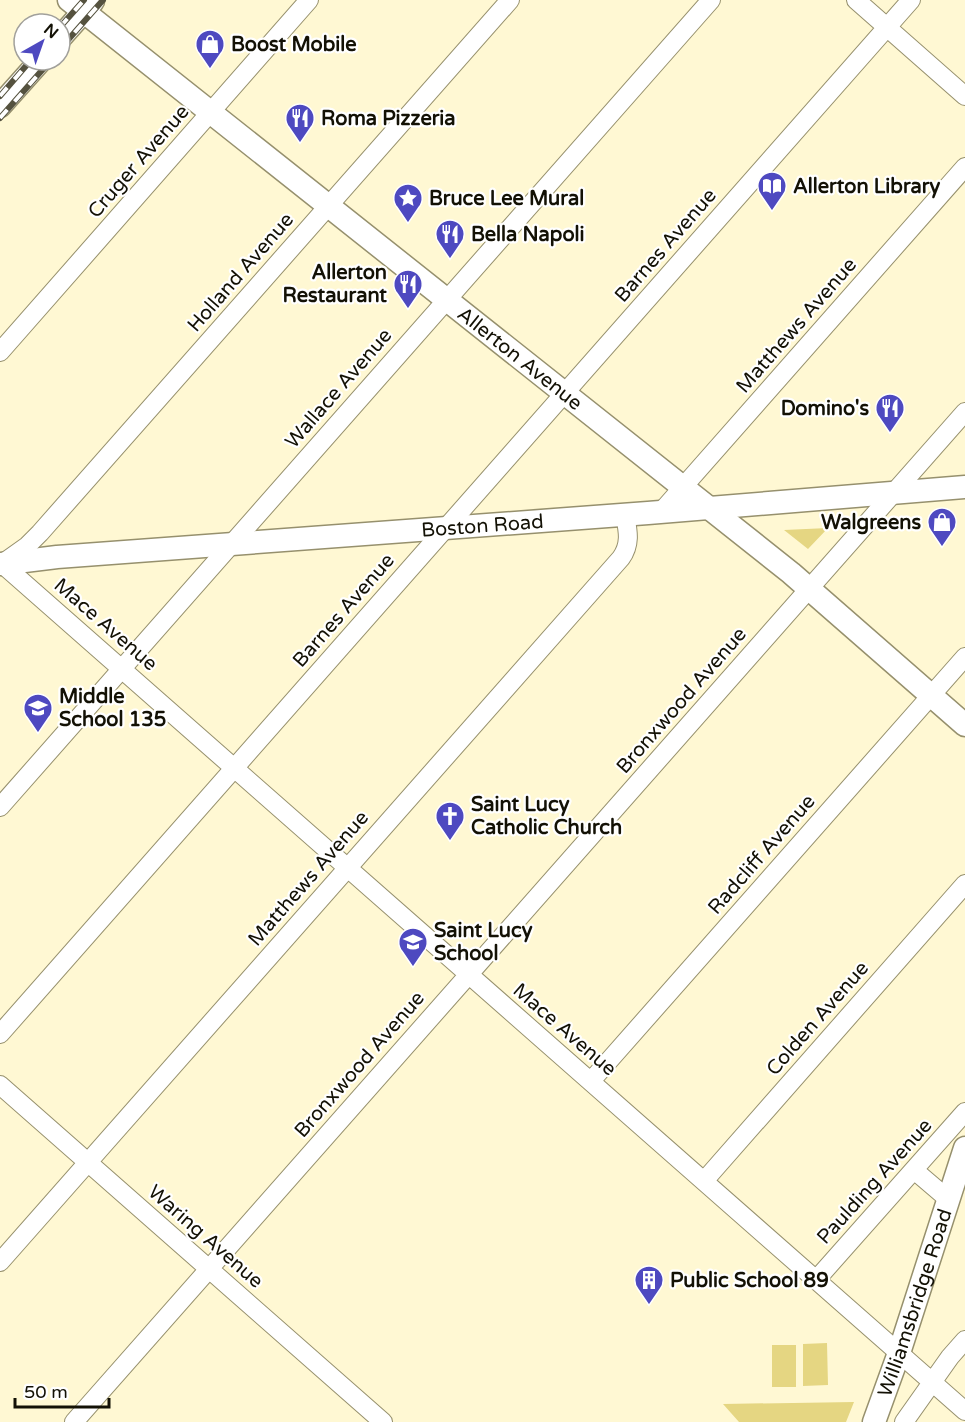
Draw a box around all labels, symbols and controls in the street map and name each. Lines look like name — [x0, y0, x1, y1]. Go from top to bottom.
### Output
north arrow — [12, 12, 72, 72]
text: N — [40, 19, 62, 43]
shop icon: Boost Mobile — [194, 28, 226, 70]
place label: Boost Mobile — [231, 33, 357, 57]
street label: Cruger Avenue — [83, 100, 194, 223]
restaurant icon: Roma Pizzeria — [284, 102, 316, 144]
place label: Roma Pizzeria — [321, 107, 456, 131]
library icon: Allerton Library — [756, 170, 788, 212]
place label: Allerton Library — [793, 175, 940, 199]
place icon: Bruce Lee Mural — [392, 182, 424, 224]
street label: Barnes Avenue — [610, 184, 722, 307]
place label: Bruce Lee Mural — [429, 187, 584, 211]
street label: Holland Avenue — [183, 208, 299, 337]
restaurant icon: Bella Napoli — [434, 218, 466, 260]
place label: Bella Napoli — [471, 223, 585, 247]
street label: Matthews Avenue — [732, 253, 862, 398]
place label: Allerton Restaurant — [282, 261, 387, 308]
restaurant icon: Allerton Restaurant — [392, 268, 424, 310]
street label: Allerton Avenue — [452, 302, 587, 416]
street label: Wallace Avenue — [280, 324, 397, 453]
restaurant icon: Domino's — [874, 392, 906, 434]
place label: Domino's — [781, 397, 869, 421]
shop icon: Walgreens — [926, 506, 958, 548]
street label: Boston Road — [420, 510, 545, 543]
place label: Walgreens — [821, 511, 921, 535]
street label: Barnes Avenue — [288, 549, 400, 672]
street label: Mace Avenue — [49, 573, 162, 676]
street label: Bronxwood Avenue — [612, 623, 752, 779]
place label: Middle School 135 — [59, 685, 166, 732]
school or university icon: Middle School 135 — [22, 692, 54, 734]
street label: Radcliff Avenue — [703, 790, 820, 920]
place label: Saint Lucy Catholic Church — [471, 793, 622, 840]
church icon: Saint Lucy Catholic Church — [434, 800, 466, 842]
street label: Matthews Avenue — [244, 806, 374, 951]
place label: Saint Lucy School — [434, 919, 533, 966]
school or university icon: Saint Lucy School — [397, 926, 429, 968]
street label: Colden Avenue — [762, 957, 874, 1081]
street label: Mace Avenue — [508, 978, 621, 1081]
street label: Bronxwood Avenue — [290, 987, 430, 1143]
street label: Paulding Avenue — [812, 1114, 937, 1249]
street label: Waring Avenue — [143, 1180, 268, 1293]
street label: Williamsbridge Road — [873, 1206, 958, 1400]
building icon: Public School 89 — [633, 1264, 665, 1306]
place label: Public School 89 — [670, 1269, 829, 1293]
scale bar — [15, 1371, 110, 1409]
text: 50 m — [24, 1381, 68, 1403]

